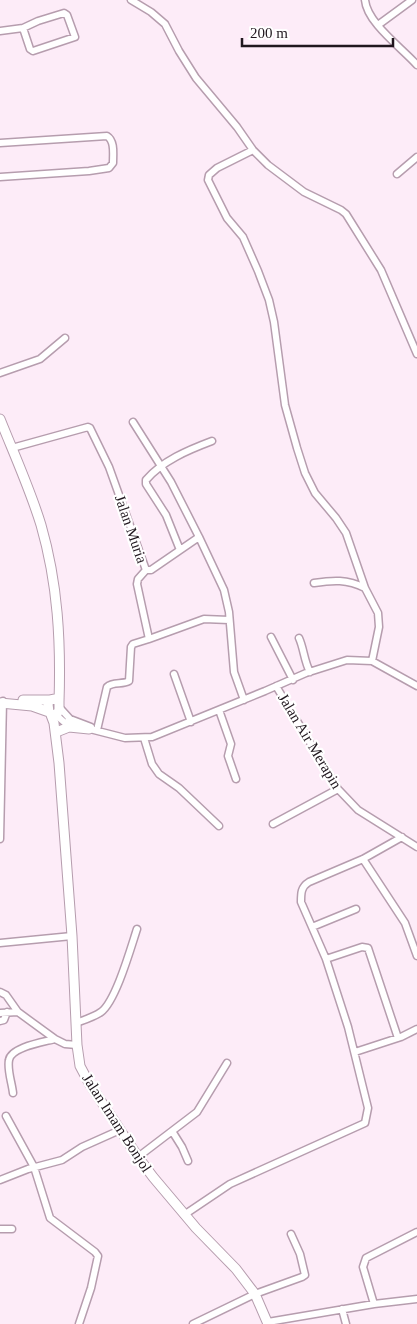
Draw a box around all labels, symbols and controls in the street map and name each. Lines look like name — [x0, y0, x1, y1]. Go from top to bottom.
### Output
scale bar — [242, 15, 393, 47]
text: 200 m — [250, 25, 288, 41]
street label: Jalan Muria — [112, 493, 150, 566]
street label: Jalan Air Merapin — [275, 690, 345, 792]
street label: Jalan Imam Bonjol — [79, 1071, 155, 1175]

